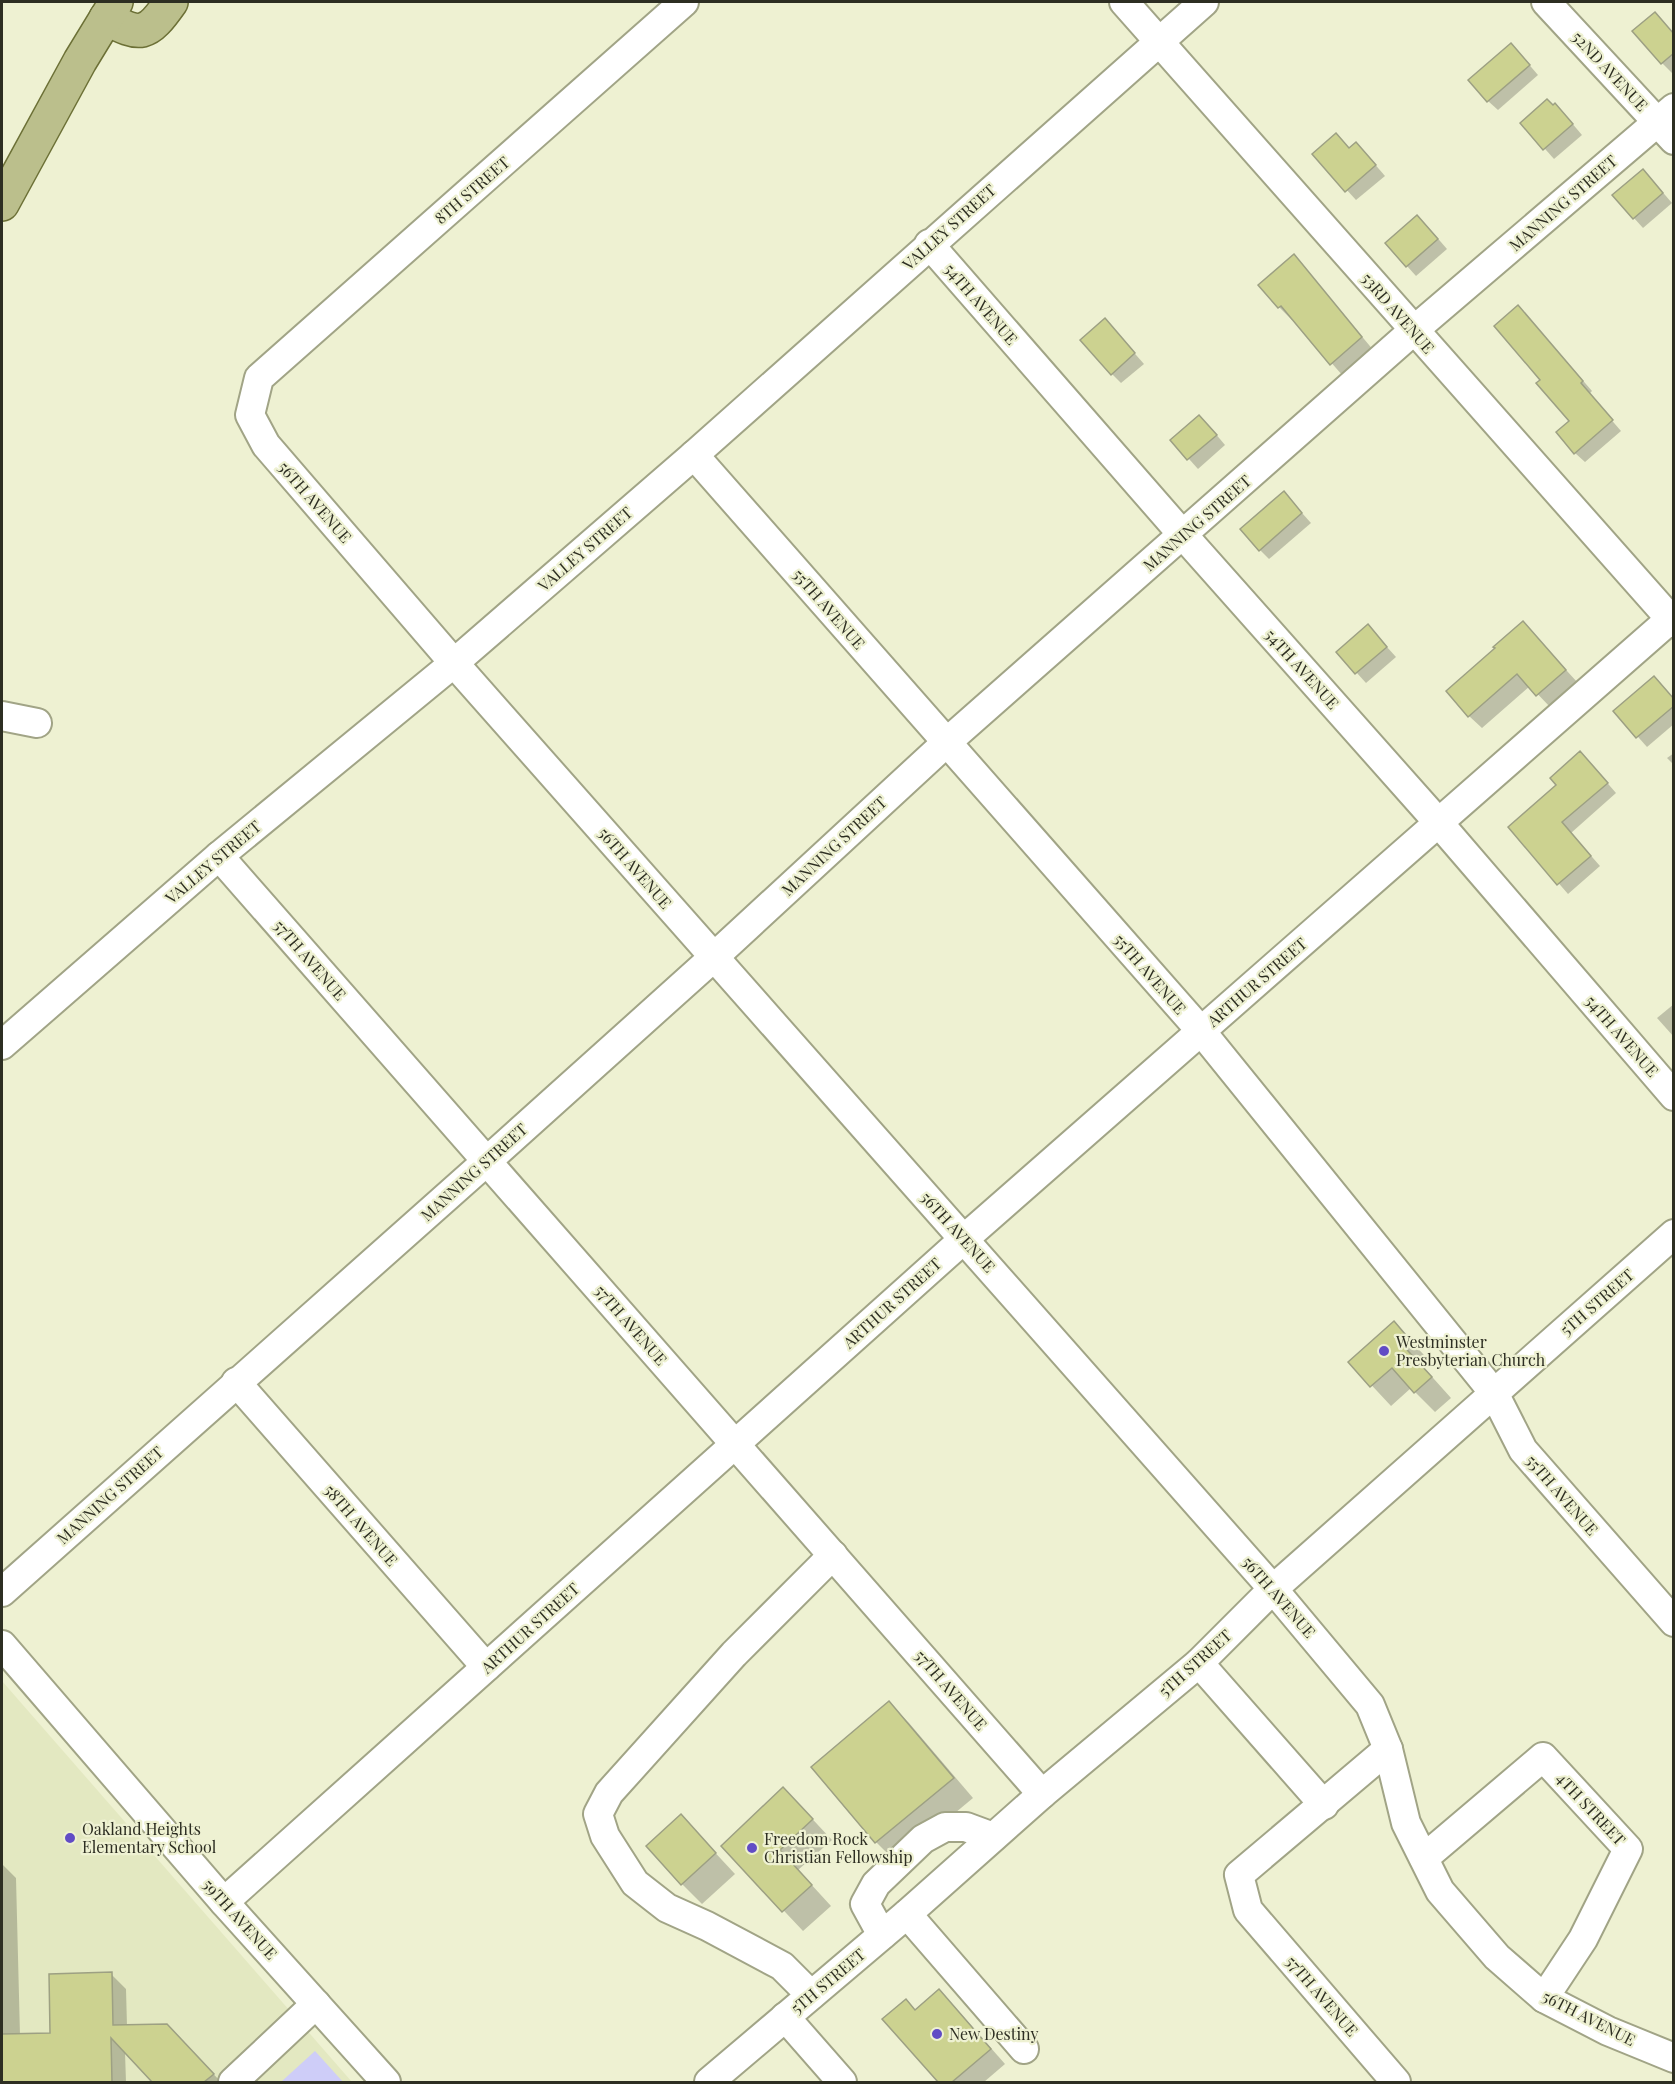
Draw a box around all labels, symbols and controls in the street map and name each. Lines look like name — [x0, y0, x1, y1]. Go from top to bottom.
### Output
street label: 52ND AVENUE — [1568, 26, 1653, 115]
street label: MANNING STREET — [1504, 150, 1621, 255]
street label: 8TH STREET — [430, 151, 514, 228]
street label: VALLEY STREET — [897, 179, 1000, 275]
street label: 54TH AVENUE — [940, 259, 1022, 349]
street label: 53RD AVENUE — [1358, 268, 1439, 357]
street label: 56TH AVENUE — [274, 456, 357, 547]
street label: MANNING STREET — [1138, 470, 1255, 575]
street label: VALLEY STREET — [532, 502, 636, 596]
street label: 55TH AVENUE — [789, 564, 870, 653]
street label: 54TH AVENUE — [1261, 624, 1344, 713]
street label: MANNING STREET — [777, 791, 891, 900]
street label: VALLEY STREET — [160, 815, 265, 908]
street label: 56TH AVENUE — [594, 822, 677, 913]
street label: 57TH AVENUE — [270, 915, 351, 1004]
street label: 55TH AVENUE — [1110, 929, 1191, 1018]
street label: ARTHUR STREET — [1202, 932, 1311, 1031]
street label: 54TH AVENUE — [1581, 991, 1663, 1081]
street label: MANNING STREET — [416, 1118, 531, 1225]
street label: 56TH AVENUE — [917, 1187, 1000, 1276]
street label: ARTHUR STREET — [837, 1253, 945, 1353]
street label: 5TH STREET — [1555, 1264, 1638, 1339]
street label: 57TH AVENUE — [591, 1280, 672, 1369]
place label: Westminster Presbyterian Church — [1395, 1331, 1546, 1370]
marker: Westminster Presbyterian Church — [1377, 1344, 1391, 1358]
street label: MANNING STREET — [52, 1441, 167, 1548]
street label: 55TH AVENUE — [1522, 1450, 1603, 1539]
street label: 58TH AVENUE — [320, 1479, 403, 1570]
street label: 56TH AVENUE — [1238, 1551, 1321, 1642]
street label: ARTHUR STREET — [475, 1578, 583, 1678]
street label: 5TH STREET — [1154, 1624, 1236, 1701]
street label: 57TH AVENUE — [911, 1645, 992, 1734]
street label: 4TH STREET — [1552, 1768, 1631, 1850]
place label: Oakland Heights Elementary School — [82, 1818, 217, 1857]
place label: Freedom Rock Christian Fellowship — [764, 1828, 912, 1867]
marker: Oakland Heights Elementary School — [63, 1831, 77, 1845]
marker: Freedom Rock Christian Fellowship — [745, 1841, 759, 1855]
street label: 59TH AVENUE — [199, 1874, 282, 1963]
street label: 5TH STREET — [786, 1943, 869, 2018]
street label: 57TH AVENUE — [1282, 1951, 1363, 2040]
street label: 56TH AVENUE — [1539, 1985, 1639, 2050]
place label: New Destiny — [949, 2023, 1039, 2044]
marker: New Destiny — [930, 2027, 944, 2041]

